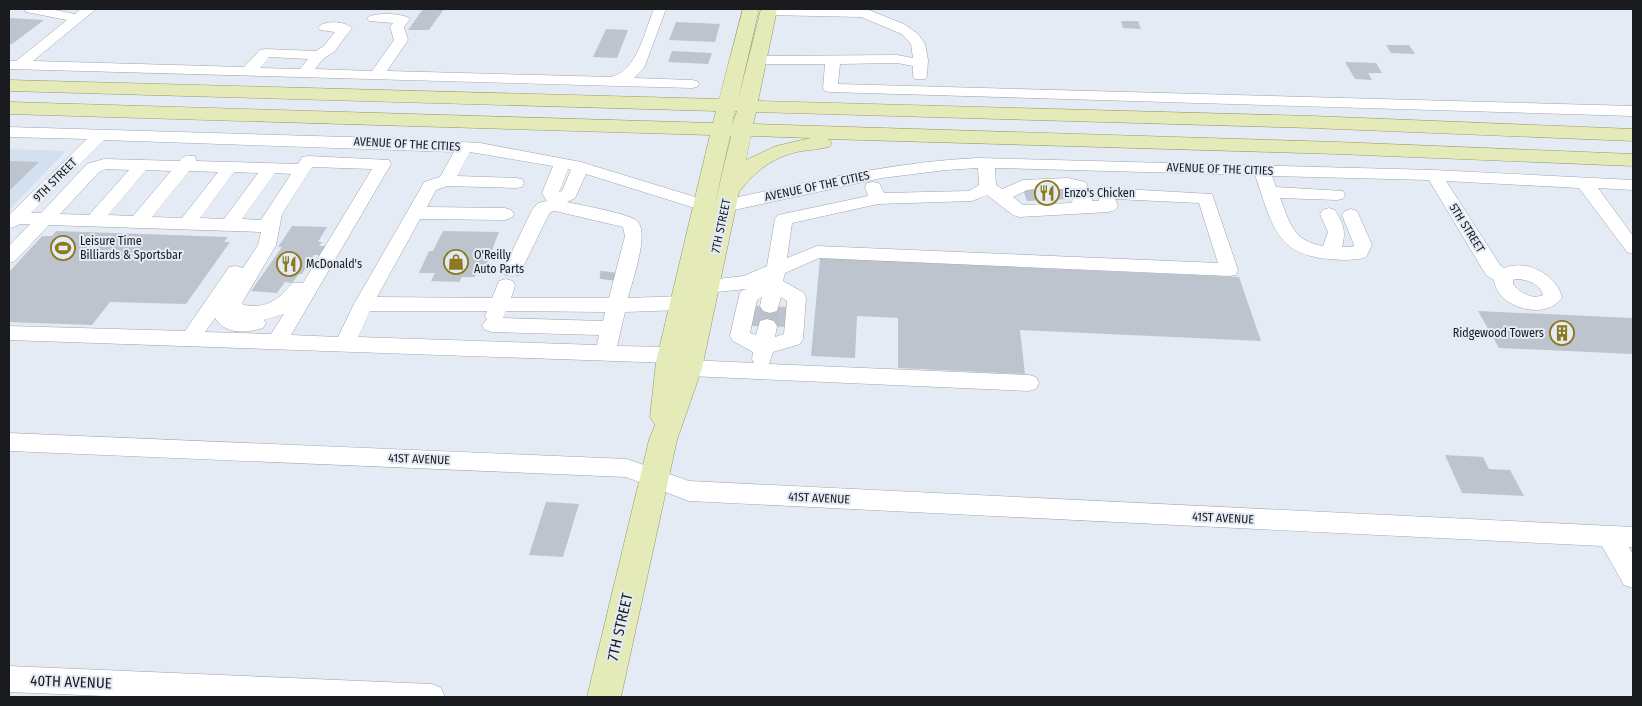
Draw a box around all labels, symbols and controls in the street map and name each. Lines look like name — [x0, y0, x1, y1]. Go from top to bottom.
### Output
street label: AVENUE OF THE CITIES — [353, 134, 461, 154]
street label: 9TH STREET — [30, 155, 80, 205]
street label: AVENUE OF THE CITIES — [1166, 160, 1274, 178]
street label: AVENUE OF THE CITIES — [763, 168, 871, 204]
restaurant icon: Enzo's Chicken — [1034, 180, 1060, 206]
place label: Enzo's Chicken — [1064, 186, 1135, 200]
street label: 7TH STREET — [708, 197, 734, 254]
street label: 5TH STREET — [1446, 201, 1488, 256]
place label: Leisure Time Billiards & Sportsbar — [80, 234, 183, 262]
sports icon: Leisure Time Billiards & Sportsbar — [50, 235, 76, 261]
place label: O'Reilly Auto Parts — [474, 248, 524, 276]
shop icon: O'Reilly Auto Parts — [443, 249, 469, 275]
restaurant icon: McDonald's — [276, 251, 302, 277]
place label: McDonald's — [306, 257, 362, 271]
building icon: Ridgewood Towers — [1549, 320, 1575, 346]
place label: Ridgewood Towers — [1453, 326, 1544, 340]
street label: 41ST AVENUE — [388, 451, 450, 467]
street label: 41ST AVENUE — [788, 489, 851, 507]
street label: 41ST AVENUE — [1192, 509, 1255, 527]
street label: 7TH STREET — [603, 591, 637, 663]
street label: 40TH AVENUE — [30, 672, 112, 692]

